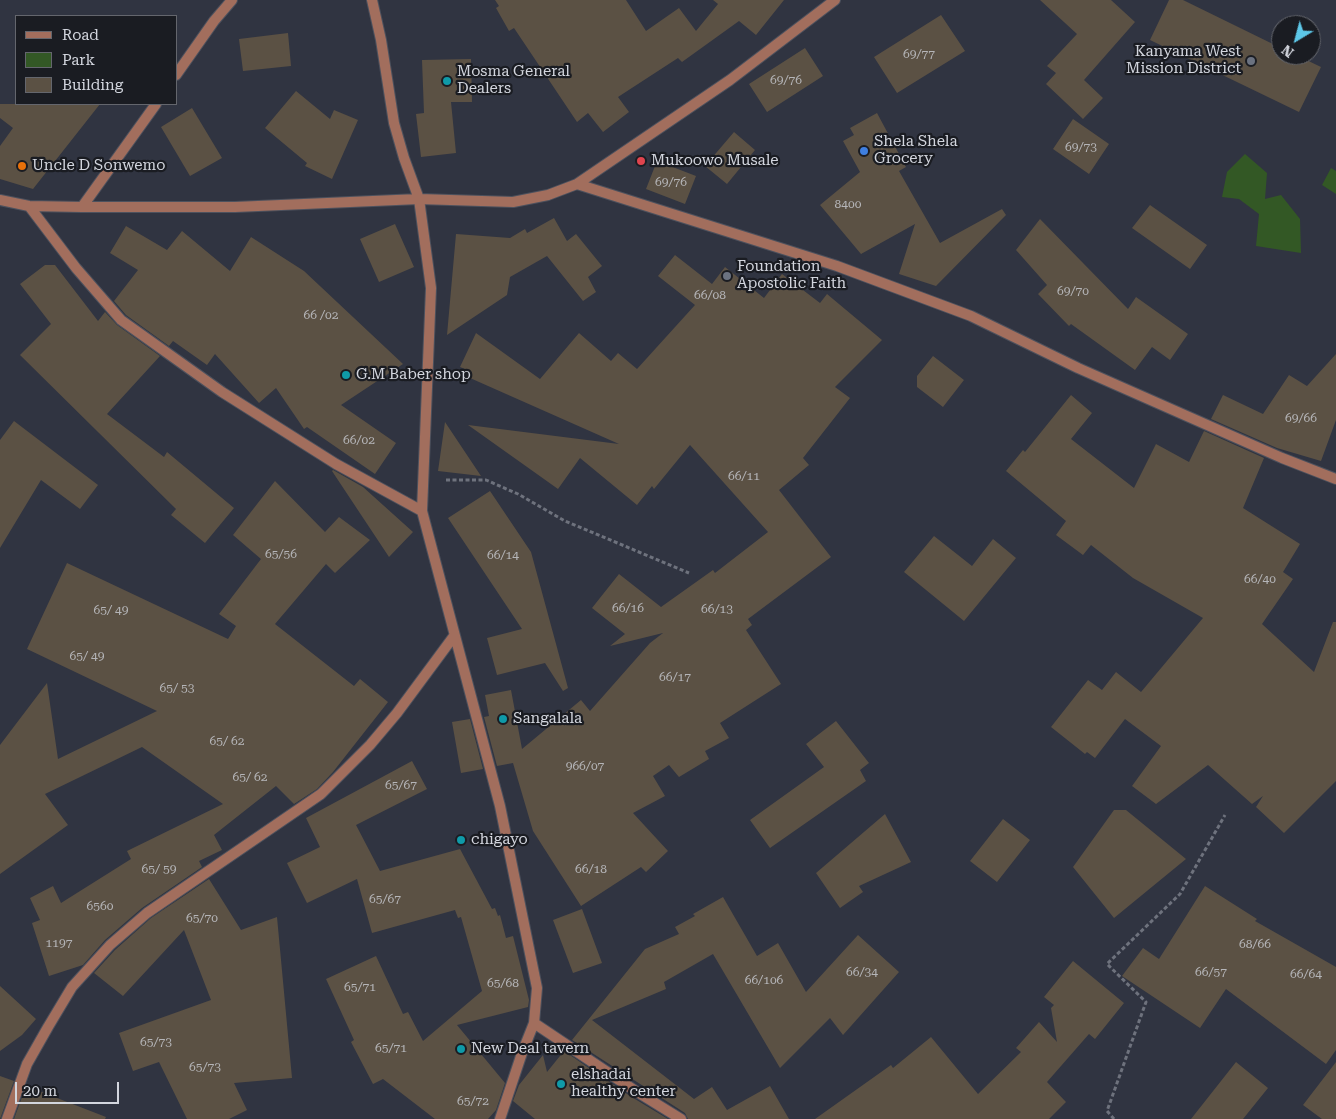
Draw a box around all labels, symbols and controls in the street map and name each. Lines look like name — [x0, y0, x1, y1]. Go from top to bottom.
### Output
legend — [15, 15, 178, 105]
north arrow — [1271, 15, 1321, 65]
text: Road — [62, 26, 99, 44]
text: N — [1278, 42, 1297, 61]
place label: Kanyama West Mission District — [1126, 43, 1241, 78]
house number: 69/77 — [903, 47, 935, 61]
text: Park — [62, 51, 95, 69]
marker: Kanyama West Mission District — [1245, 55, 1257, 67]
place label: Mosma General Dealers — [457, 63, 570, 98]
house number: 69/76 — [770, 73, 802, 87]
marker: Mosma General Dealers — [441, 75, 453, 87]
text: Building — [62, 76, 123, 94]
place label: Shela Shela Grocery — [874, 133, 958, 168]
house number: 69/73 — [1065, 140, 1097, 154]
marker: Shela Shela Grocery — [858, 145, 870, 157]
place label: Mukoowo Musale — [651, 152, 778, 170]
marker: Mukoowo Musale — [635, 155, 647, 167]
place label: Uncle D Sonwemo — [32, 157, 165, 175]
marker: Uncle D Sonwemo — [16, 160, 28, 172]
house number: 69/76 — [655, 175, 687, 189]
house number: 8400 — [835, 197, 861, 211]
place label: Foundation Apostolic Faith — [737, 258, 846, 293]
marker: Foundation Apostolic Faith — [721, 270, 733, 282]
house number: 69/70 — [1057, 284, 1089, 298]
house number: 66/08 — [694, 288, 726, 302]
house number: 66 /02 — [304, 308, 338, 322]
place label: G.M Baber shop — [356, 366, 471, 384]
marker: G.M Baber shop — [340, 369, 352, 381]
house number: 69/66 — [1285, 411, 1317, 425]
house number: 66/02 — [343, 433, 375, 447]
house number: 66/11 — [728, 469, 760, 483]
house number: 65/56 — [265, 547, 297, 561]
house number: 66/14 — [487, 548, 519, 562]
house number: 66/40 — [1244, 572, 1276, 586]
house number: 66/16 — [612, 601, 644, 615]
house number: 66/13 — [701, 602, 733, 616]
house number: 65/ 49 — [94, 603, 128, 617]
house number: 65/ 49 — [70, 649, 104, 663]
house number: 66/17 — [659, 670, 691, 684]
house number: 65/ 53 — [160, 681, 194, 695]
place label: Sangalala — [513, 710, 582, 728]
marker: Sangalala — [497, 713, 509, 725]
house number: 65/ 62 — [210, 734, 244, 748]
house number: 966/07 — [566, 759, 604, 773]
house number: 65/ 62 — [233, 770, 267, 784]
house number: 65/67 — [385, 778, 417, 792]
place label: chigayo — [471, 831, 528, 849]
marker: chigayo — [455, 834, 467, 846]
house number: 65/ 59 — [142, 862, 176, 876]
house number: 66/18 — [575, 862, 607, 876]
house number: 65/67 — [369, 892, 401, 906]
house number: 6560 — [87, 899, 113, 913]
house number: 65/70 — [186, 911, 218, 925]
house number: 1197 — [46, 936, 72, 950]
house number: 68/66 — [1239, 937, 1271, 951]
house number: 66/34 — [846, 965, 878, 979]
house number: 66/57 — [1195, 965, 1227, 979]
house number: 66/64 — [1290, 967, 1322, 981]
house number: 66/106 — [745, 973, 783, 987]
house number: 65/68 — [487, 976, 519, 990]
house number: 65/71 — [344, 980, 376, 994]
house number: 65/73 — [140, 1035, 172, 1049]
place label: New Deal tavern — [471, 1040, 589, 1058]
house number: 65/71 — [375, 1041, 407, 1055]
marker: New Deal tavern — [455, 1043, 467, 1055]
house number: 65/73 — [189, 1060, 221, 1074]
place label: elshadai healthy center — [571, 1066, 676, 1101]
scale bar — [18, 1072, 121, 1104]
marker: elshadai healthy center — [555, 1078, 567, 1090]
text: 20 m — [23, 1082, 57, 1100]
house number: 65/72 — [457, 1094, 489, 1108]

